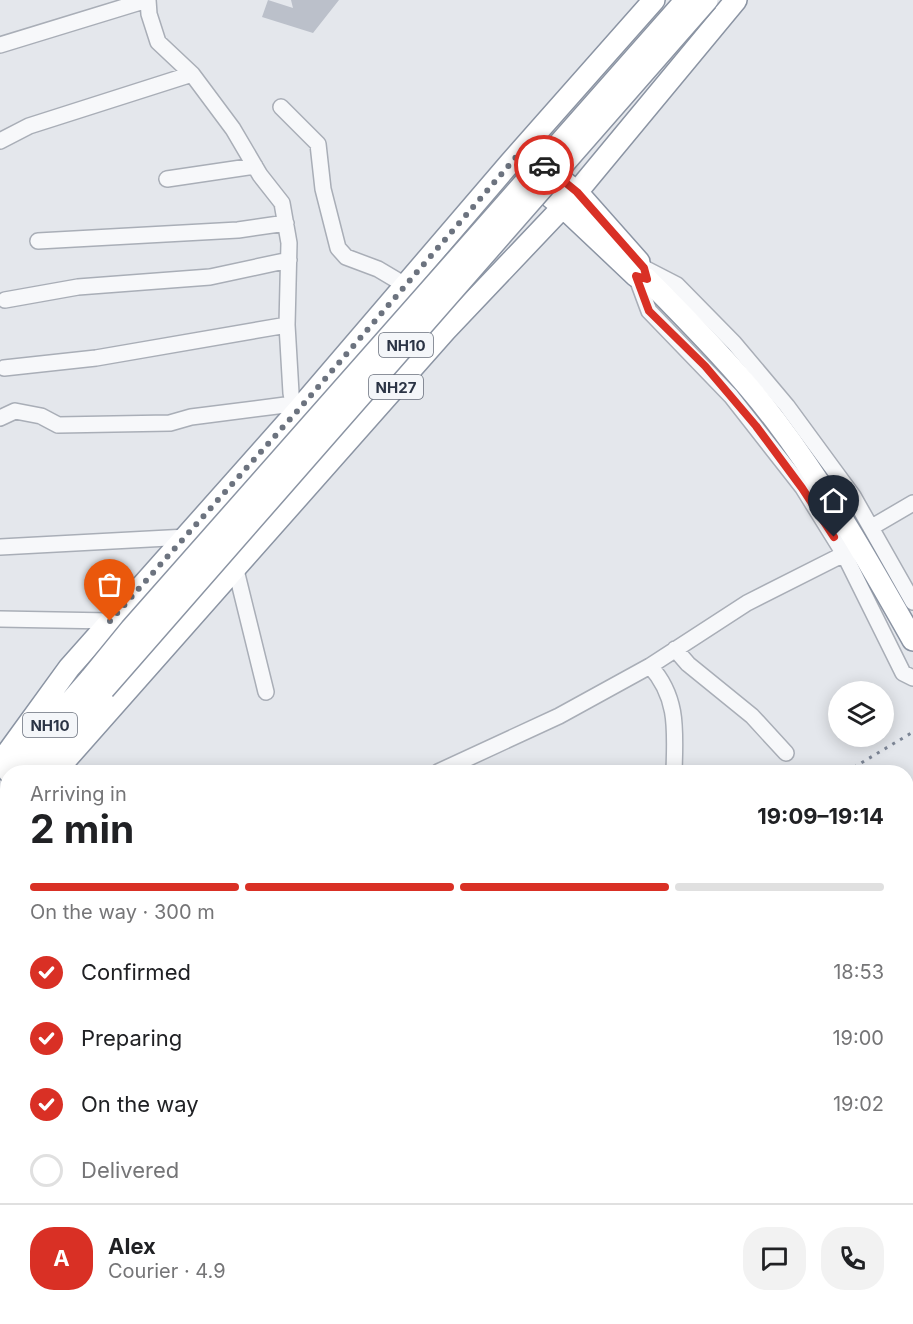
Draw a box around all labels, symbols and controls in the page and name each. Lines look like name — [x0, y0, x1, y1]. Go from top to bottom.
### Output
courier — [514, 135, 574, 195]
icon: car — [528, 149, 561, 182]
road number: NH10 — [379, 333, 433, 357]
road number: NH27 — [369, 375, 423, 399]
pin — [808, 475, 859, 537]
icon: home — [817, 484, 850, 517]
pin — [84, 559, 135, 621]
icon: bag — [93, 568, 126, 601]
map controls — [828, 681, 894, 747]
button: layers — [828, 681, 894, 747]
road number: NH10 — [23, 713, 77, 737]
text: Arriving in — [30, 782, 127, 806]
text: 19:09–19:14 — [757, 803, 884, 829]
text: 2 min — [30, 805, 134, 852]
text: On the way · 300 m — [30, 900, 215, 924]
icon: check — [30, 956, 63, 989]
text: Confirmed — [81, 959, 191, 985]
text: 18:53 — [833, 960, 884, 984]
icon: check — [30, 1022, 63, 1055]
text: Preparing — [81, 1025, 182, 1051]
text: 19:00 — [832, 1026, 884, 1050]
icon: check — [30, 1088, 63, 1121]
text: On the way — [81, 1091, 199, 1117]
text: 19:02 — [833, 1092, 884, 1116]
text: Delivered — [81, 1157, 179, 1183]
button: chat — [743, 1227, 806, 1290]
button: phone — [821, 1227, 884, 1290]
text: Alex — [108, 1233, 156, 1259]
text: A — [53, 1245, 70, 1271]
text: Courier · 4.9 — [108, 1259, 226, 1283]

